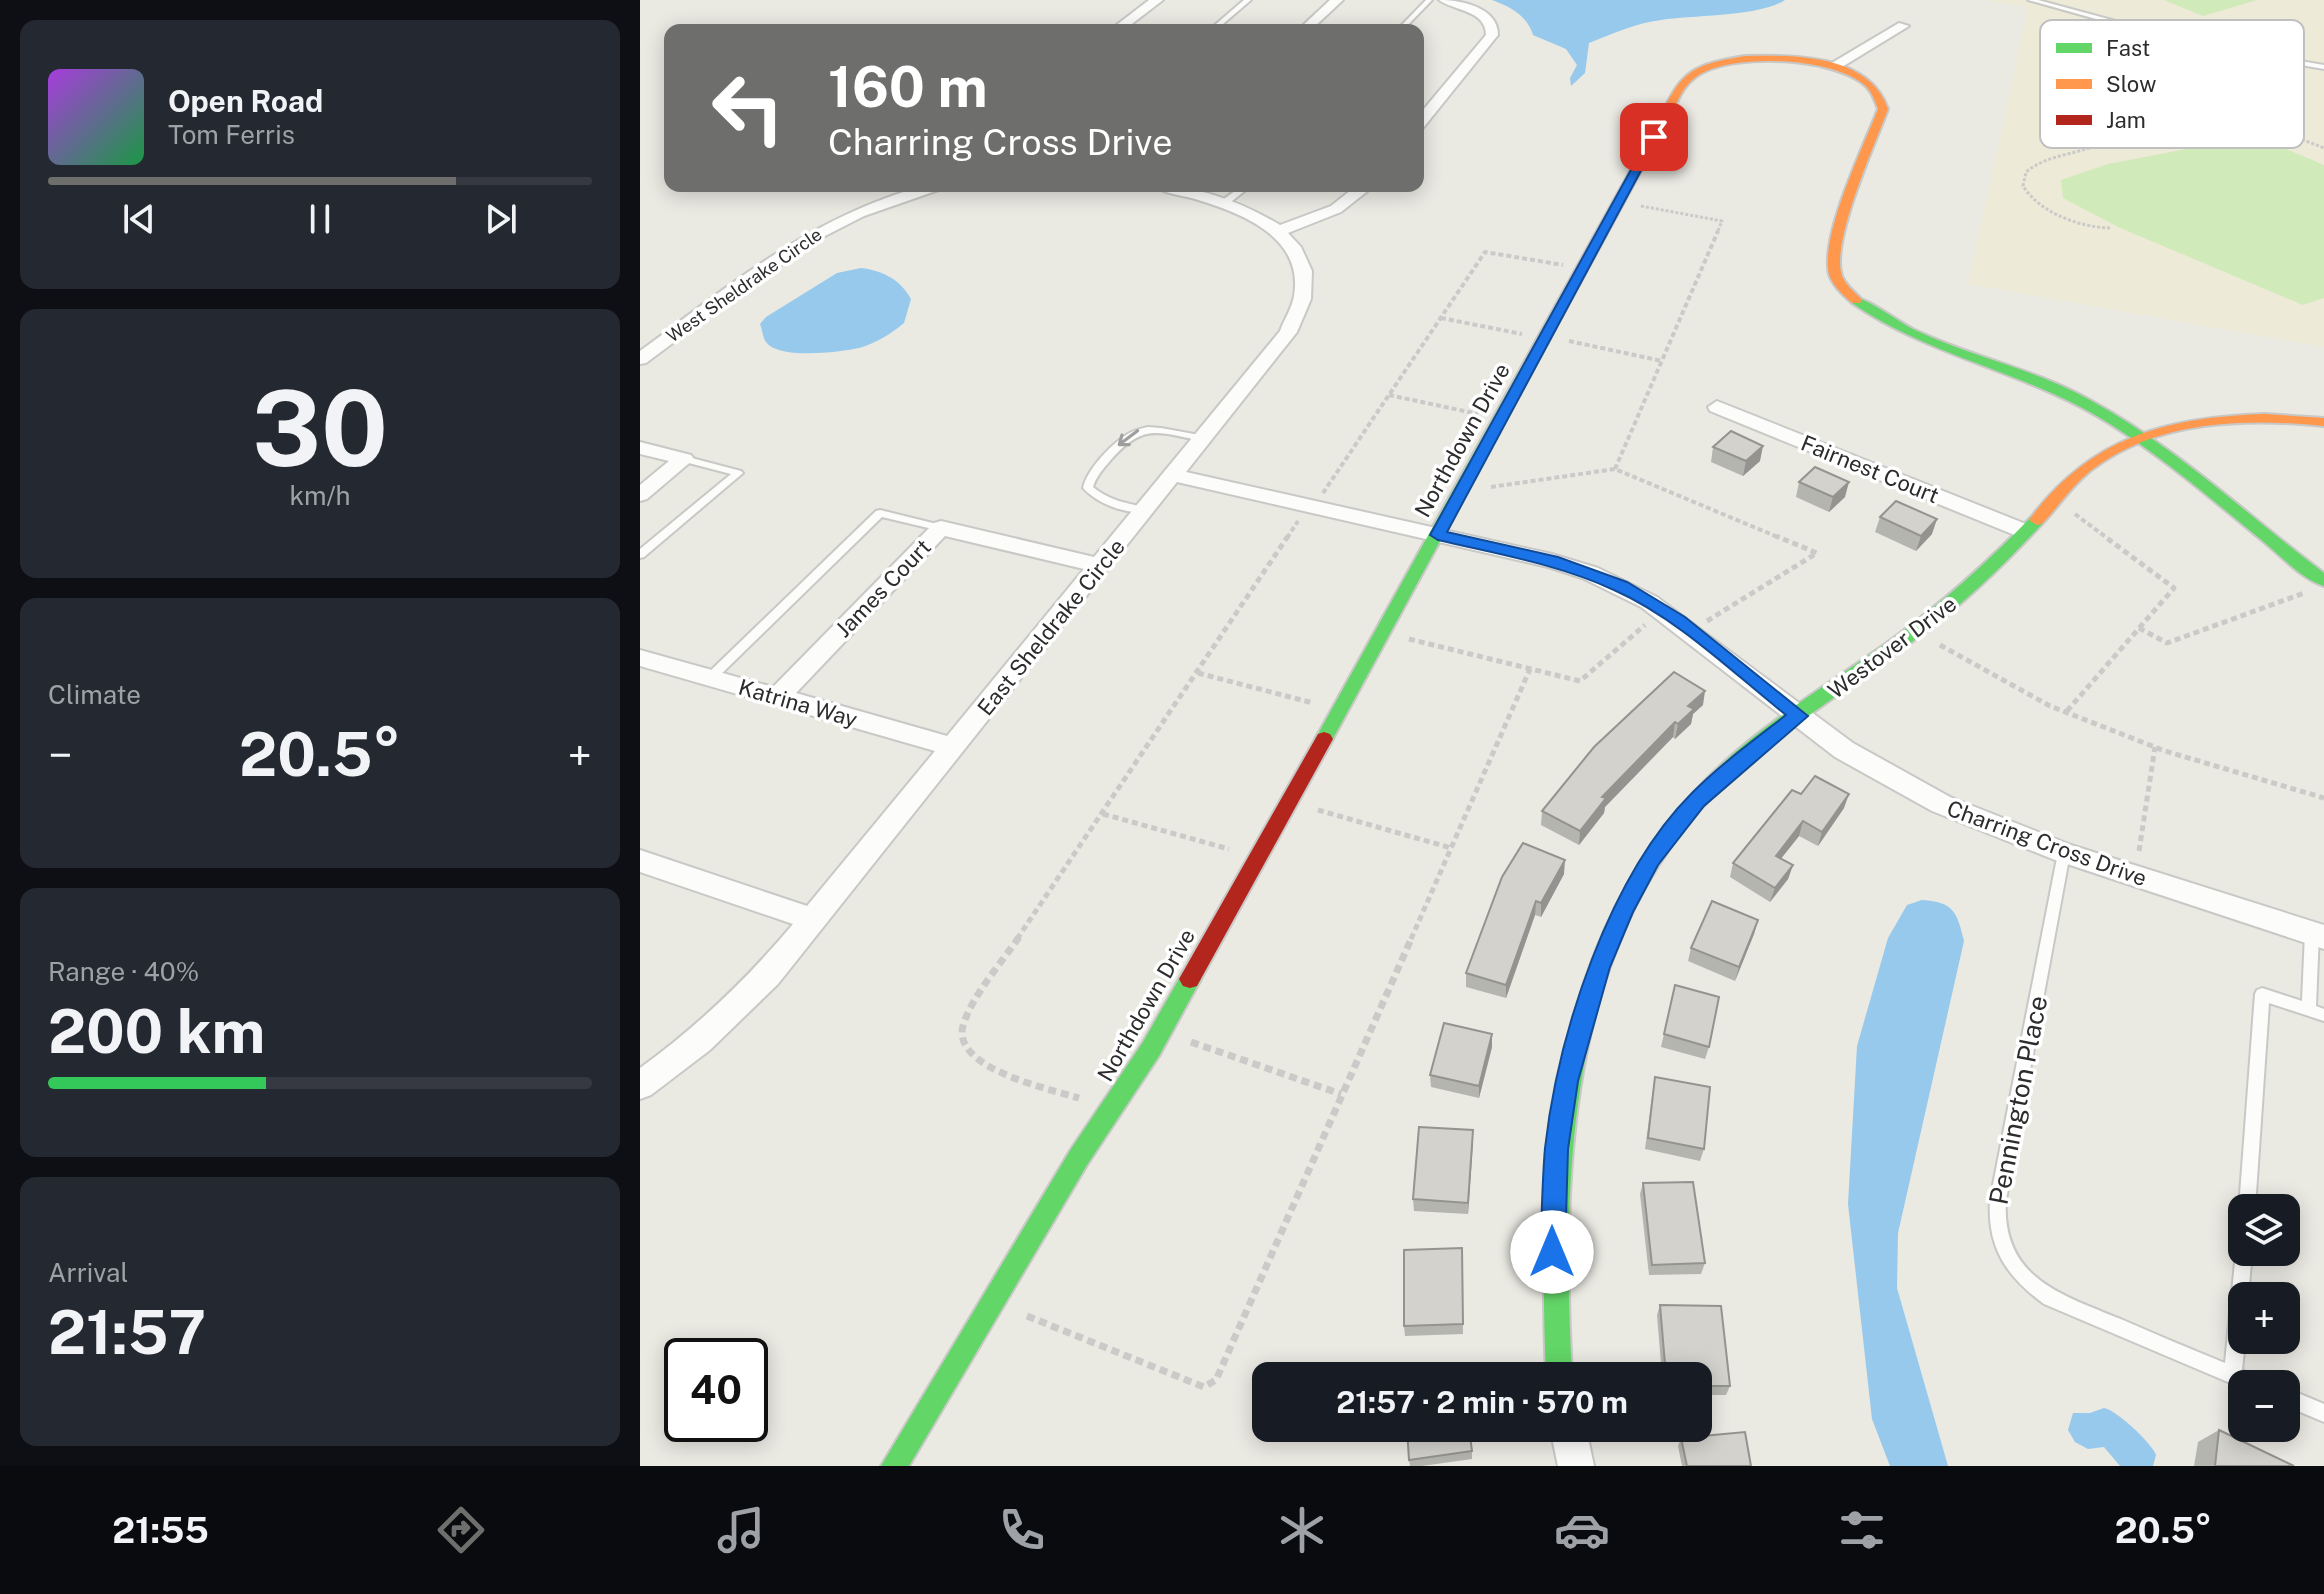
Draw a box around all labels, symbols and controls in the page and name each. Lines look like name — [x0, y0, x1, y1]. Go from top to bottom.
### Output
legend — [2040, 20, 2304, 148]
text: Fast — [2106, 35, 2150, 61]
text: 160 m — [828, 54, 988, 120]
icon: left — [696, 56, 800, 160]
text: Slow — [2106, 71, 2156, 97]
text: Open Road — [168, 83, 323, 119]
pin — [1620, 103, 1688, 171]
text: Jam — [2106, 107, 2146, 133]
icon: arrive — [1632, 115, 1676, 159]
text: Tom Ferris — [168, 119, 295, 150]
text: Charring Cross Drive — [828, 121, 1173, 163]
icon: previous — [117, 197, 161, 241]
icon: pause — [298, 197, 342, 241]
icon: next — [479, 197, 523, 241]
street label: West Sheldrake Circle — [662, 223, 826, 347]
street label: Northdown Drive — [1409, 359, 1515, 521]
text: 30 — [252, 367, 388, 489]
one-way arrow — [1118, 429, 1139, 446]
street label: Fairnest Court — [1797, 430, 1943, 508]
text: km/h — [289, 480, 351, 511]
street label: James Court — [830, 534, 936, 642]
street label: East Sheldrake Circle — [972, 534, 1130, 720]
street label: Westover Drive — [1823, 590, 1961, 704]
street label: Katrina Way — [736, 674, 861, 732]
text: Climate — [48, 679, 141, 710]
text: 20.5° — [239, 719, 401, 790]
text: − — [48, 729, 72, 781]
text: + — [568, 729, 592, 781]
street label: Charring Cross Drive — [1944, 795, 2150, 891]
street label: Northdown Drive — [1092, 924, 1200, 1086]
text: Range · 40% — [48, 956, 199, 987]
street label: Pennington Place — [1983, 993, 2053, 1207]
text: 200 km — [48, 996, 265, 1067]
map controls — [2228, 1194, 2300, 1442]
button: layers — [2228, 1194, 2300, 1266]
position arrow — [1510, 1210, 1594, 1294]
text: Arrival — [48, 1257, 128, 1288]
button: + — [2228, 1282, 2300, 1354]
text: 21:57 — [48, 1297, 206, 1368]
speed limit sign: 40 — [664, 1338, 768, 1442]
button: − — [2228, 1370, 2300, 1442]
text: 21:57 · 2 min · 570 m — [1336, 1384, 1628, 1420]
icon: directions — [433, 1502, 489, 1558]
icon: music — [713, 1502, 769, 1558]
icon: phone — [994, 1502, 1050, 1558]
icon: climate — [1274, 1502, 1330, 1558]
icon: car — [1554, 1502, 1610, 1558]
icon: filters — [1834, 1502, 1890, 1558]
text: 21:55 — [112, 1509, 209, 1551]
text: 20.5° — [2115, 1509, 2212, 1551]

